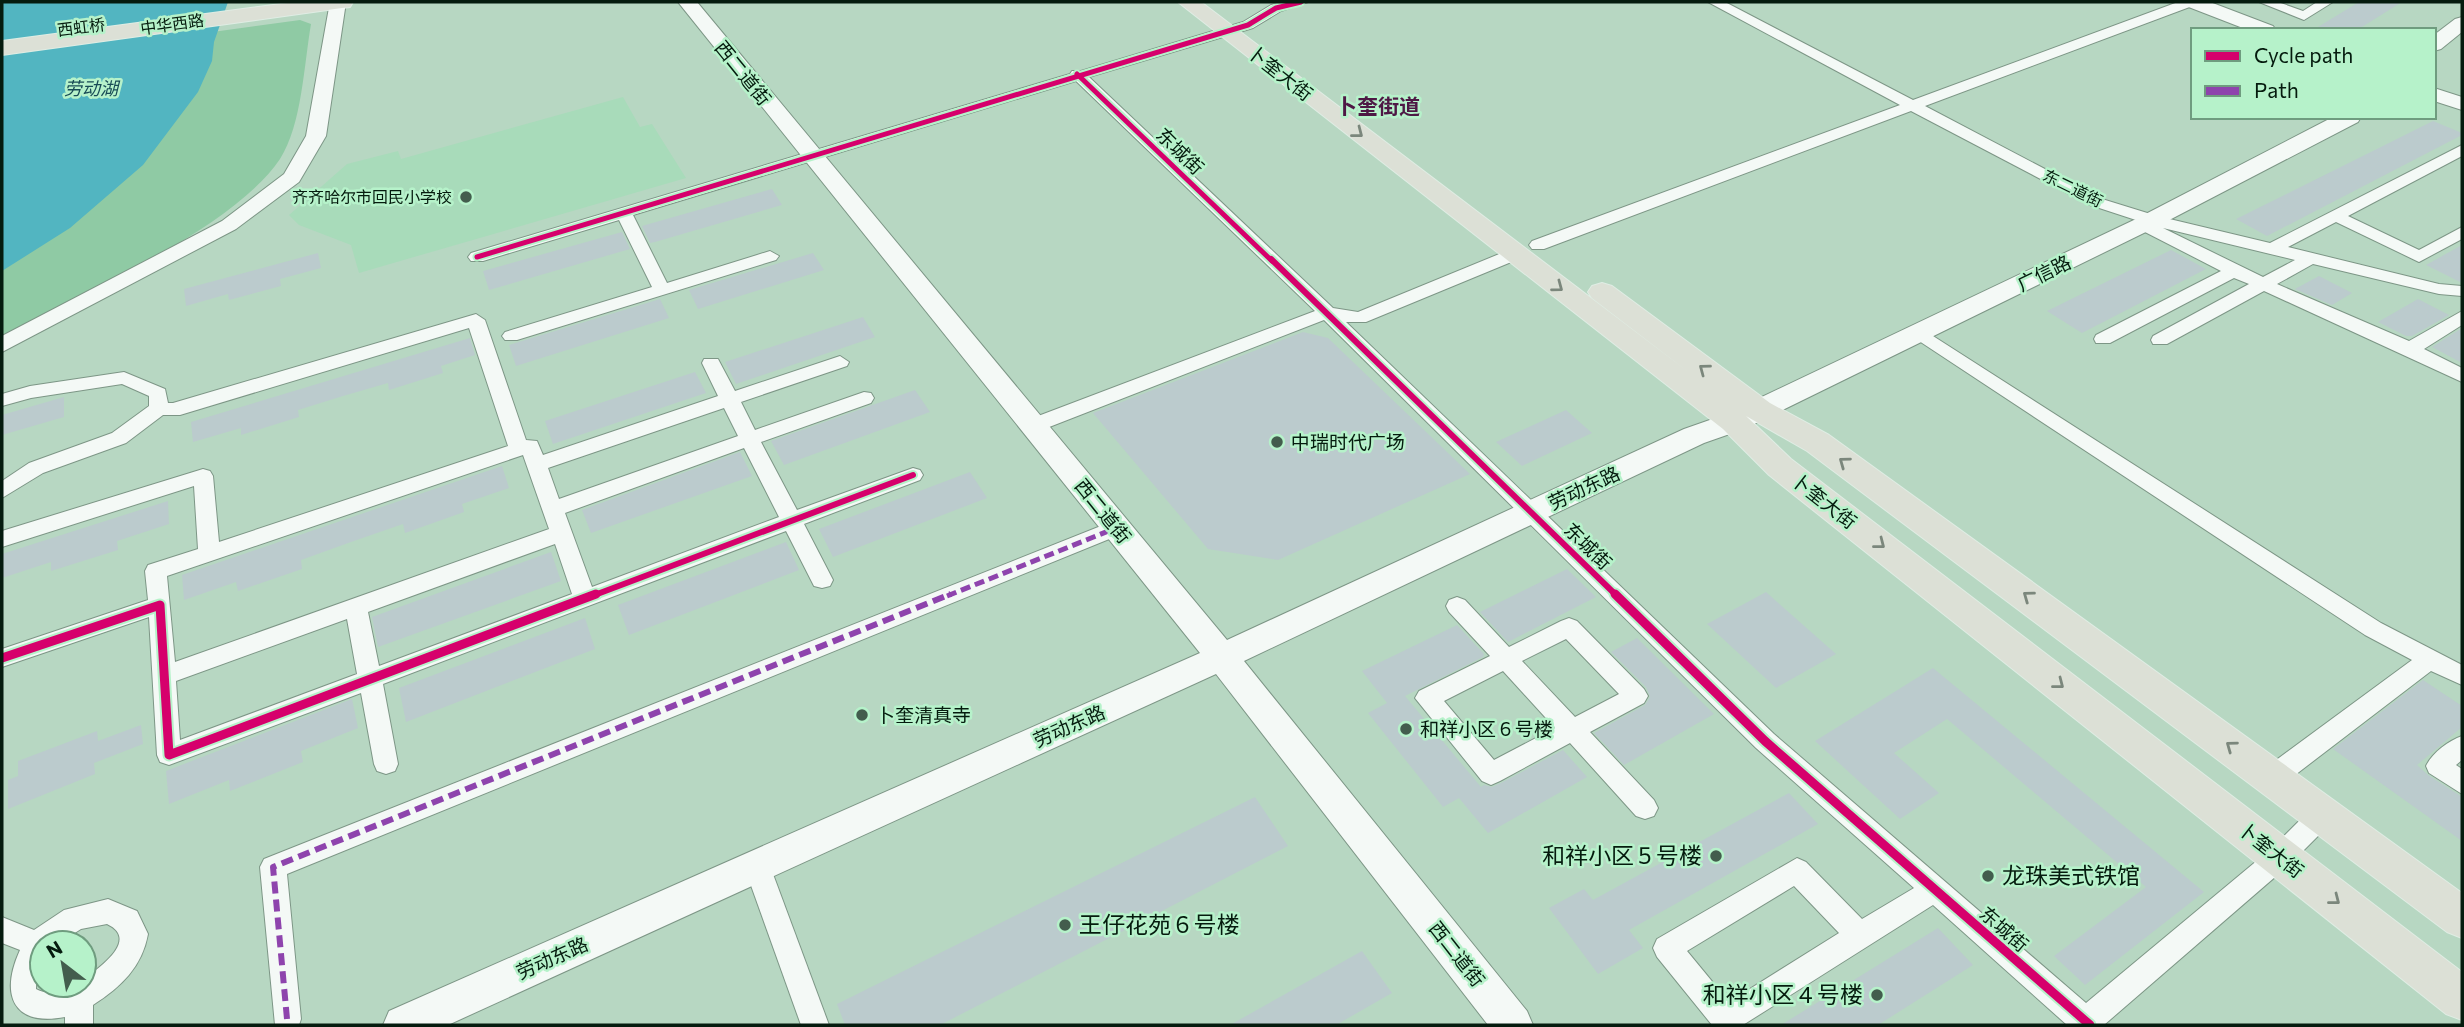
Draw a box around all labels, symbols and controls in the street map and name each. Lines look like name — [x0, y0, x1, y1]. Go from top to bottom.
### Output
street label: 中华西路 — [139, 10, 205, 37]
street label: 西虹桥 — [56, 14, 106, 39]
legend — [2191, 28, 2436, 119]
street label: 西二道街 — [711, 36, 776, 109]
street label: 卜奎大街 — [1243, 40, 1317, 105]
text: Cycle path — [2254, 42, 2353, 67]
water label: 劳动湖 — [64, 77, 121, 99]
text: Path — [2254, 77, 2299, 102]
district label: 卜奎街道 — [1336, 93, 1420, 118]
street label: 东城街 — [1152, 123, 1209, 179]
one-way arrow — [1351, 125, 1363, 138]
street label: 东二道街 — [2040, 165, 2106, 210]
place label: 齐齐哈尔市回民小学校 — [292, 187, 452, 206]
marker: 齐齐哈尔市回民小学校 — [458, 189, 474, 205]
street label: 广信路 — [2013, 250, 2074, 295]
one-way arrow — [1550, 279, 1562, 292]
one-way arrow — [1699, 365, 1712, 377]
place label: 中瑞时代广场 — [1291, 430, 1405, 453]
marker: 中瑞时代广场 — [1269, 434, 1285, 450]
one-way arrow — [1839, 458, 1852, 470]
street label: 劳动东路 — [1544, 461, 1623, 514]
street label: 卜奎大街 — [1787, 468, 1861, 533]
street label: 西二道街 — [1071, 474, 1136, 547]
street label: 东城街 — [1560, 518, 1617, 574]
one-way arrow — [1872, 536, 1885, 549]
one-way arrow — [2023, 592, 2035, 605]
one-way arrow — [2051, 676, 2064, 689]
street label: 劳动东路 — [1029, 700, 1108, 752]
place label: 卜奎清真寺 — [876, 703, 971, 726]
marker: 卜奎清真寺 — [854, 707, 870, 723]
place label: 和祥小区 6 号楼 — [1420, 717, 1553, 740]
marker: 和祥小区 6 号楼 — [1398, 721, 1414, 737]
one-way arrow — [2226, 741, 2239, 754]
street label: 卜奎大街 — [2234, 817, 2308, 882]
place label: 和祥小区 5 号楼 — [1542, 841, 1702, 869]
marker: 和祥小区 5 号楼 — [1708, 848, 1724, 864]
place label: 龙珠美式铁馆 — [2002, 861, 2140, 889]
marker: 龙珠美式铁馆 — [1980, 868, 1996, 884]
one-way arrow — [2327, 891, 2340, 904]
street label: 东城街 — [1975, 901, 2033, 956]
place label: 王仔花苑 6 号楼 — [1079, 910, 1240, 938]
marker: 王仔花苑 6 号楼 — [1057, 917, 1073, 933]
street label: 西二道街 — [1425, 917, 1490, 991]
north arrow — [28, 929, 98, 999]
street label: 劳动东路 — [512, 932, 591, 984]
text: N — [42, 935, 66, 963]
place label: 和祥小区 4 号楼 — [1702, 980, 1863, 1008]
marker: 和祥小区 4 号楼 — [1869, 987, 1885, 1003]

